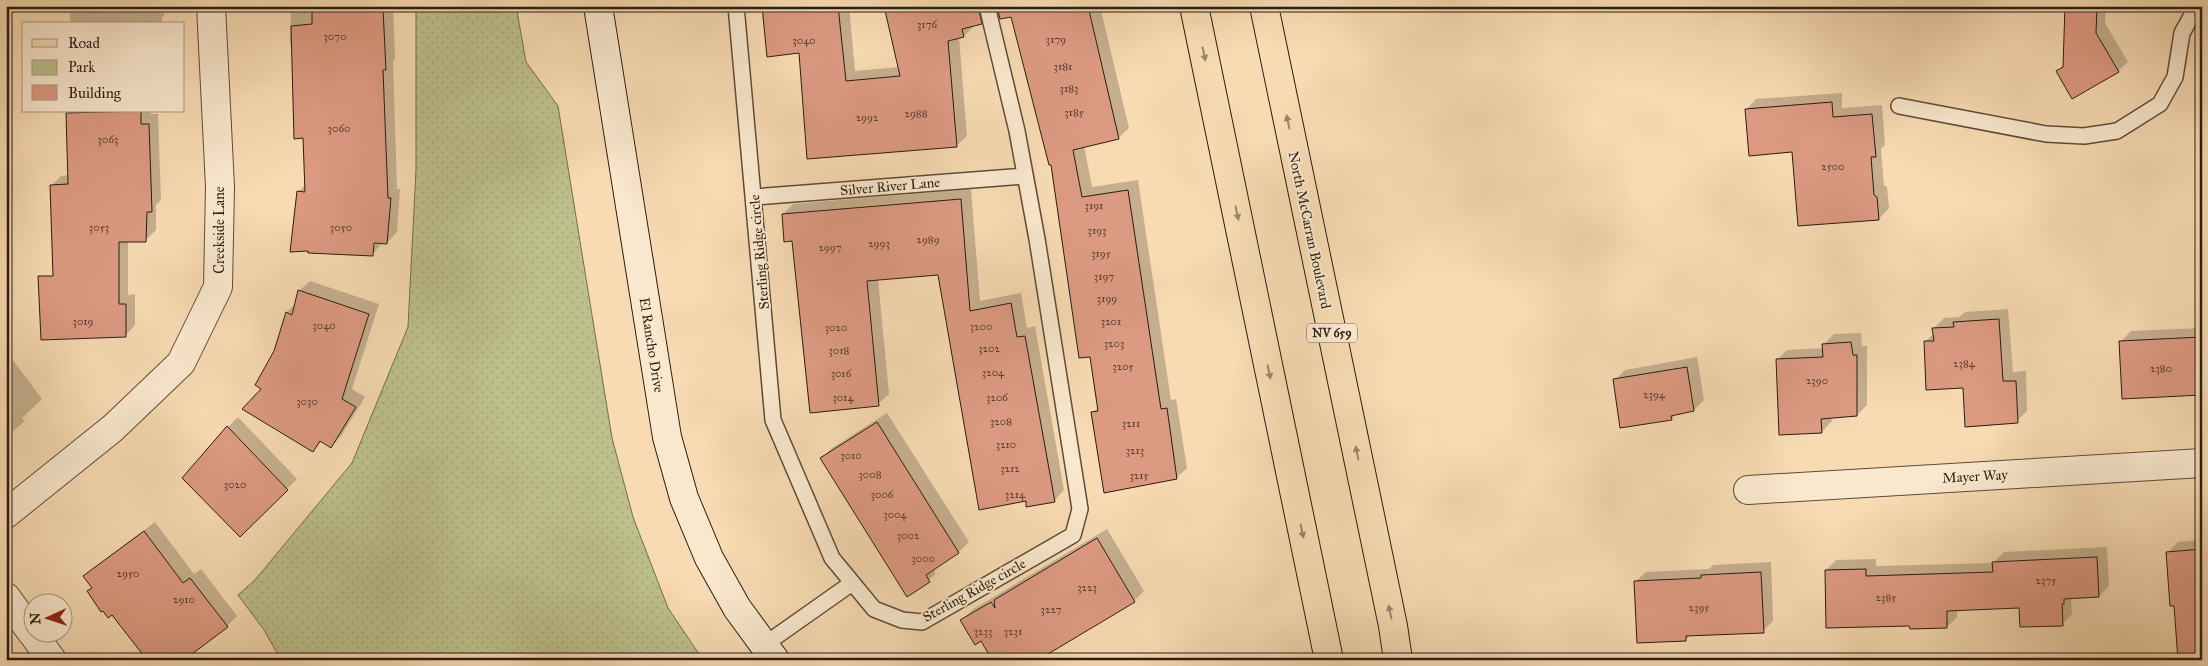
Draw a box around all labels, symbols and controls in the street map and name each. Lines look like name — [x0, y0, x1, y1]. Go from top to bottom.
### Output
house number: 3176 — [917, 18, 937, 31]
legend — [22, 22, 185, 112]
house number: 3070 — [323, 30, 347, 43]
house number: 3179 — [1046, 33, 1066, 46]
text: Road — [68, 34, 100, 52]
house number: 3040 — [792, 34, 816, 47]
one-way arrow — [1200, 46, 1208, 62]
text: Park — [68, 58, 95, 76]
house number: 3181 — [1054, 60, 1072, 73]
house number: 3183 — [1060, 82, 1079, 95]
text: Building — [68, 84, 122, 102]
house number: 3185 — [1064, 106, 1084, 119]
house number: 2988 — [904, 107, 928, 120]
house number: 2992 — [856, 111, 879, 124]
one-way arrow — [1284, 115, 1292, 130]
house number: 3060 — [328, 122, 350, 135]
house number: 3063 — [98, 133, 118, 146]
street label: North McCarran Boulevard — [1284, 150, 1335, 310]
house number: 2500 — [1821, 160, 1845, 173]
street label: Silver River Lane — [839, 174, 941, 199]
street label: Creekside Lane — [211, 186, 228, 274]
street label: Sterling Ridge circle — [746, 194, 773, 310]
house number: 3191 — [1085, 199, 1103, 212]
one-way arrow — [1233, 206, 1241, 222]
house number: 3053 — [89, 221, 109, 234]
house number: 3050 — [330, 221, 352, 234]
house number: 3193 — [1088, 224, 1106, 237]
house number: 2989 — [916, 233, 940, 246]
house number: 2993 — [868, 237, 890, 250]
house number: 2997 — [818, 241, 842, 254]
house number: 3195 — [1091, 247, 1111, 260]
house number: 3197 — [1094, 270, 1114, 283]
house number: 3199 — [1097, 292, 1117, 305]
street label: El Rancho Drive — [636, 296, 667, 394]
house number: 3019 — [73, 315, 94, 328]
house number: 3201 — [1101, 315, 1121, 328]
house number: 3040 — [312, 319, 336, 332]
house number: 3200 — [970, 320, 992, 333]
house number: 3020 — [825, 321, 847, 334]
road number: NV 659 — [1307, 323, 1357, 342]
house number: 3203 — [1104, 337, 1124, 350]
house number: 3202 — [978, 342, 1000, 355]
house number: 3018 — [829, 344, 850, 357]
house number: 2384 — [1953, 357, 1976, 370]
house number: 3205 — [1112, 360, 1134, 373]
house number: 2380 — [2150, 362, 2172, 375]
one-way arrow — [1266, 365, 1274, 381]
house number: 3204 — [982, 366, 1005, 379]
house number: 3016 — [831, 367, 852, 380]
house number: 2390 — [1806, 374, 1828, 387]
house number: 2394 — [1643, 388, 1666, 401]
house number: 3014 — [832, 391, 854, 404]
house number: 3206 — [986, 391, 1008, 404]
house number: 3030 — [296, 395, 318, 408]
house number: 3208 — [990, 415, 1012, 428]
house number: 3211 — [1122, 417, 1140, 430]
house number: 3210 — [996, 438, 1016, 451]
house number: 3213 — [1126, 444, 1144, 457]
one-way arrow — [1353, 445, 1361, 460]
house number: 3010 — [840, 449, 862, 462]
house number: 3212 — [1000, 462, 1020, 475]
street label: Mayer Way — [1942, 466, 2009, 487]
house number: 3008 — [858, 468, 882, 481]
house number: 3215 — [1129, 469, 1149, 482]
house number: 3020 — [224, 478, 246, 491]
house number: 3006 — [871, 488, 894, 501]
house number: 3214 — [1005, 488, 1026, 501]
house number: 3004 — [883, 508, 908, 521]
one-way arrow — [1298, 524, 1306, 539]
house number: 3002 — [897, 529, 920, 542]
house number: 3000 — [911, 552, 935, 565]
street label: Sterling Ridge circle — [920, 555, 1029, 626]
house number: 2950 — [117, 567, 139, 580]
house number: 2375 — [2036, 574, 2056, 587]
house number: 3223 — [1077, 581, 1097, 594]
house number: 2385 — [1876, 591, 1896, 604]
house number: 2910 — [173, 593, 195, 606]
north arrow — [22, 594, 72, 644]
house number: 2395 — [1689, 601, 1709, 614]
house number: 3227 — [1041, 603, 1062, 616]
one-way arrow — [1386, 604, 1394, 619]
text: N — [27, 612, 44, 625]
house number: 3233 — [974, 625, 992, 638]
house number: 3231 — [1004, 625, 1022, 638]

